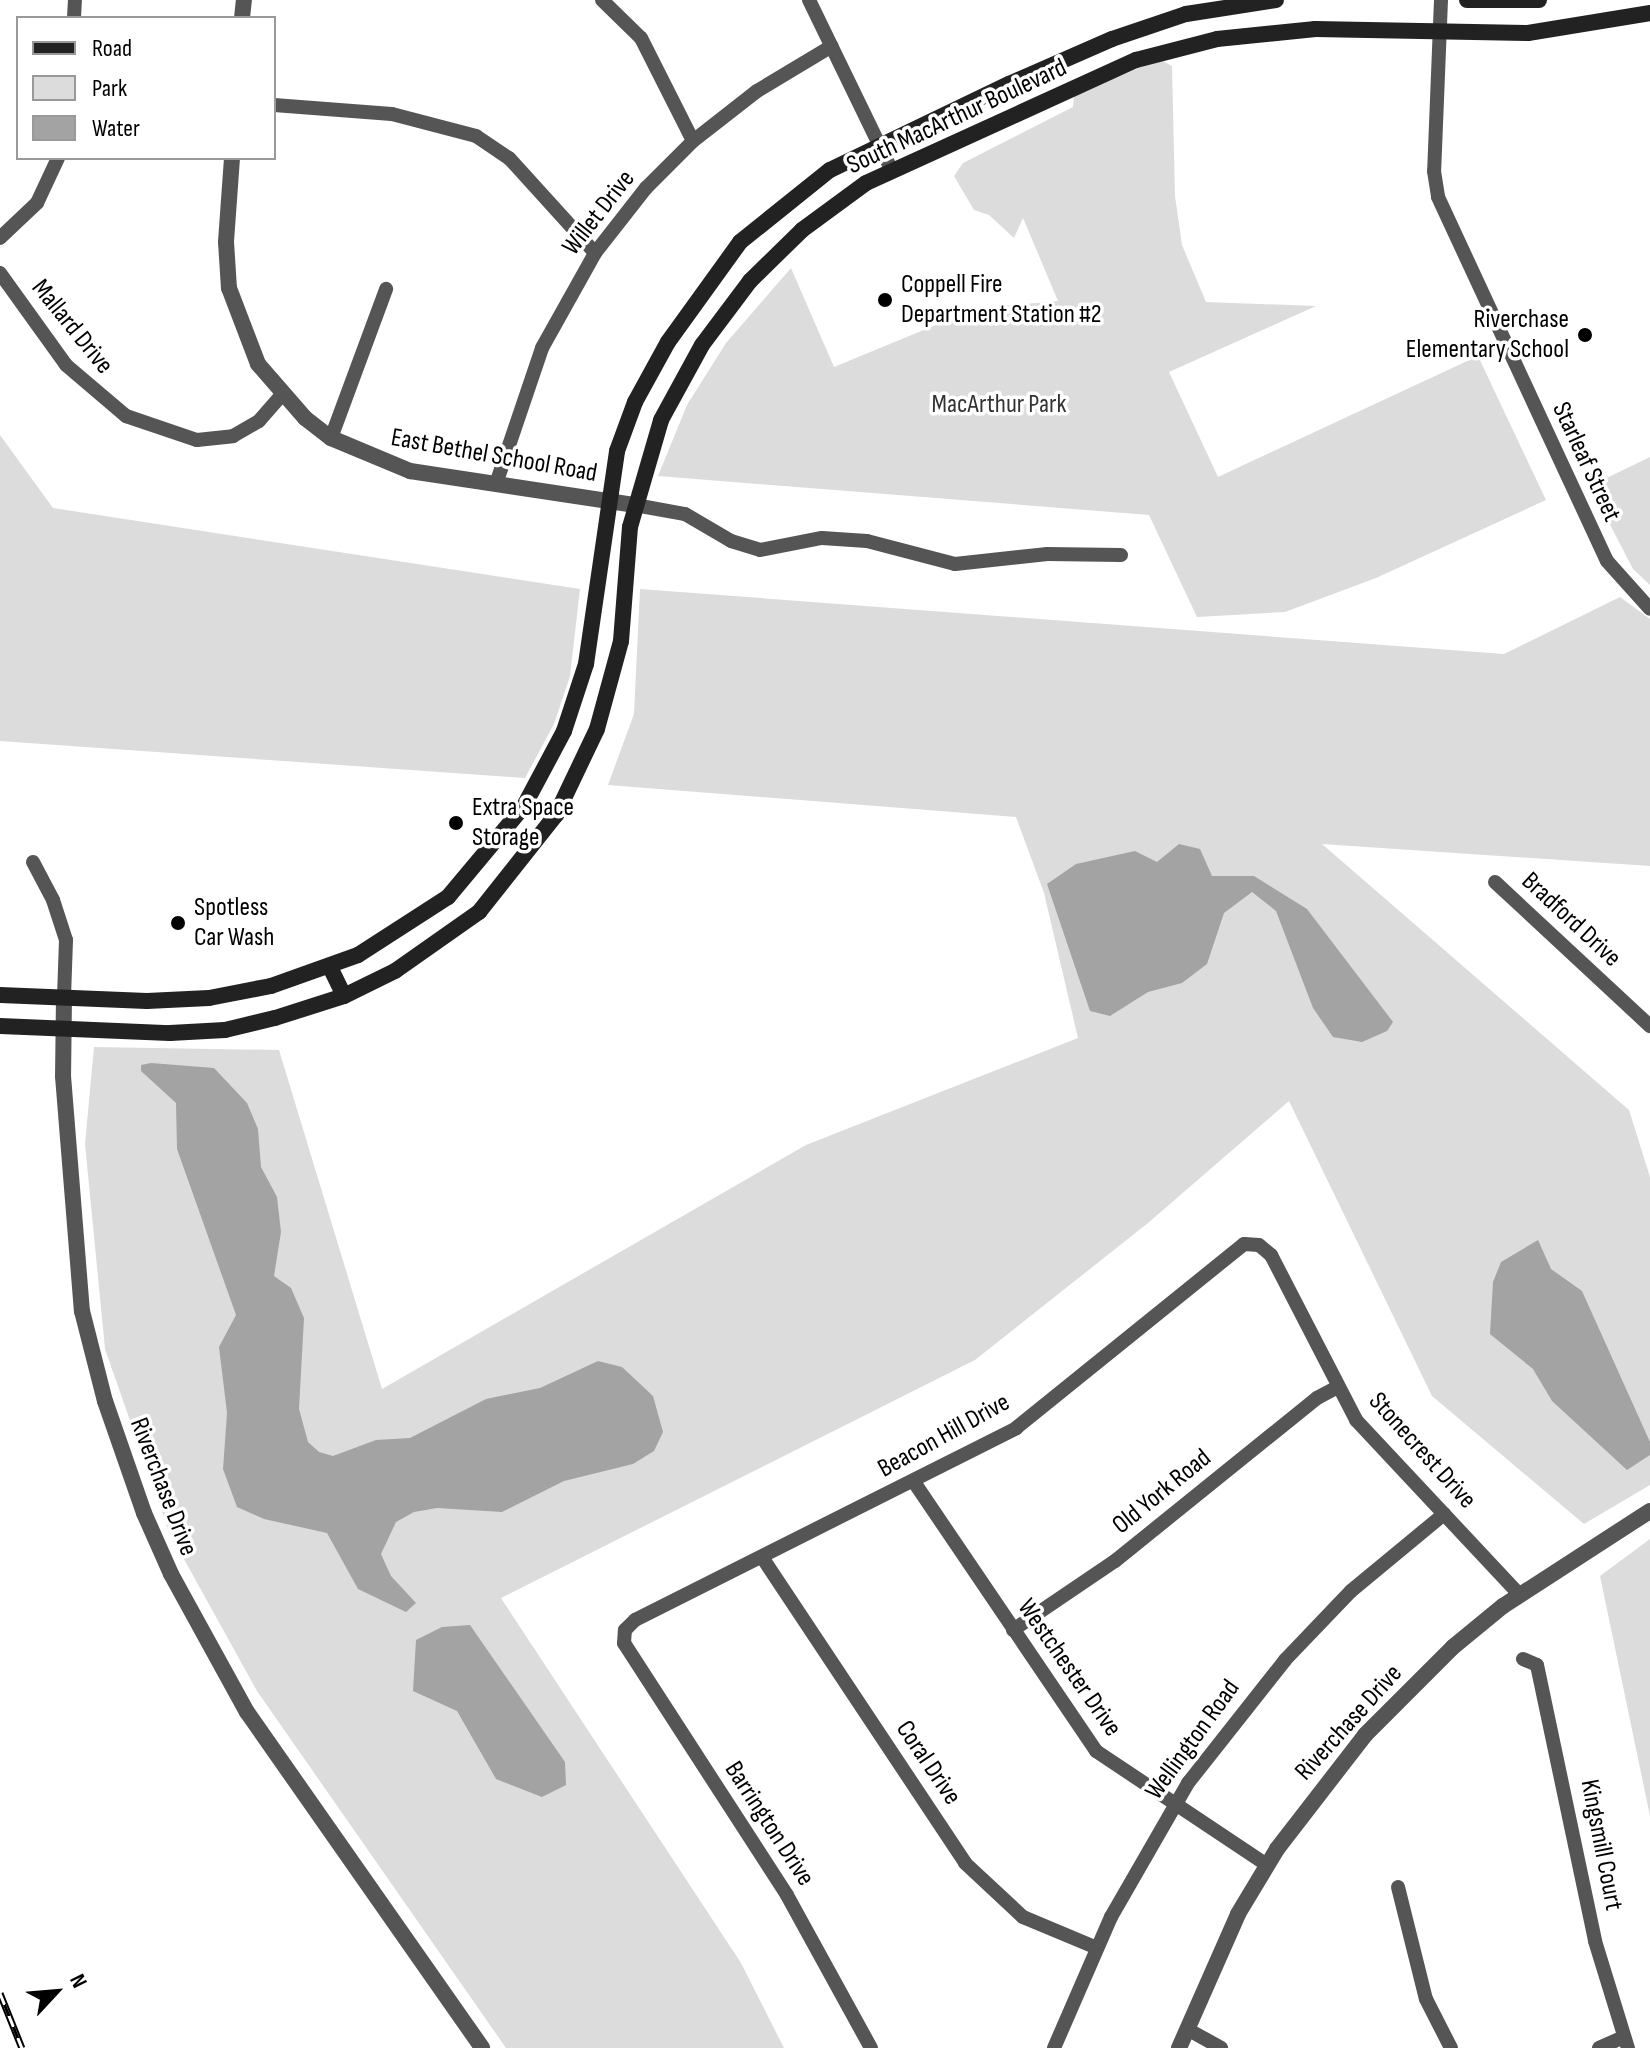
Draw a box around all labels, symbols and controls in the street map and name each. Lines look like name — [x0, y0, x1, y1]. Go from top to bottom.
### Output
legend — [16, 16, 276, 160]
text: Road — [92, 34, 132, 63]
street label: South MacArthur Boulevard — [842, 52, 1072, 182]
text: Park — [92, 74, 127, 103]
text: Water — [92, 114, 140, 143]
street label: Willet Drive — [556, 164, 642, 262]
place label: Coppell Fire Department Station #2 — [901, 269, 1102, 330]
street label: Mallard Drive — [24, 273, 120, 381]
marker: Coppell Fire Department Station #2 — [876, 291, 894, 309]
place label: Riverchase Elementary School — [1406, 304, 1569, 366]
marker: Riverchase Elementary School — [1576, 326, 1594, 344]
park label: MacArthur Park — [932, 389, 1066, 421]
street label: Starleaf Street — [1545, 397, 1627, 527]
street label: East Bethel School Road — [389, 423, 599, 489]
place label: Extra Space Storage — [472, 792, 574, 854]
marker: Extra Space Storage — [447, 814, 465, 832]
street label: Bradford Drive — [1515, 866, 1627, 974]
place label: Spotless Car Wash — [194, 892, 274, 954]
marker: Spotless Car Wash — [169, 914, 187, 932]
street label: Stonecrest Drive — [1362, 1386, 1482, 1516]
street label: Beacon Hill Drive — [873, 1387, 1015, 1485]
street label: Riverchase Drive — [122, 1414, 204, 1560]
street label: Old York Road — [1106, 1443, 1218, 1541]
street label: Westchester Drive — [1010, 1593, 1128, 1743]
street label: Riverchase Drive — [1289, 1659, 1409, 1787]
street label: Wellington Road — [1139, 1674, 1247, 1806]
street label: Coral Drive — [889, 1715, 967, 1811]
street label: Barrington Drive — [717, 1756, 821, 1892]
street label: Kingsmill Court — [1573, 1777, 1629, 1913]
north arrow — [16, 1952, 96, 2032]
text: N — [63, 1970, 93, 1992]

